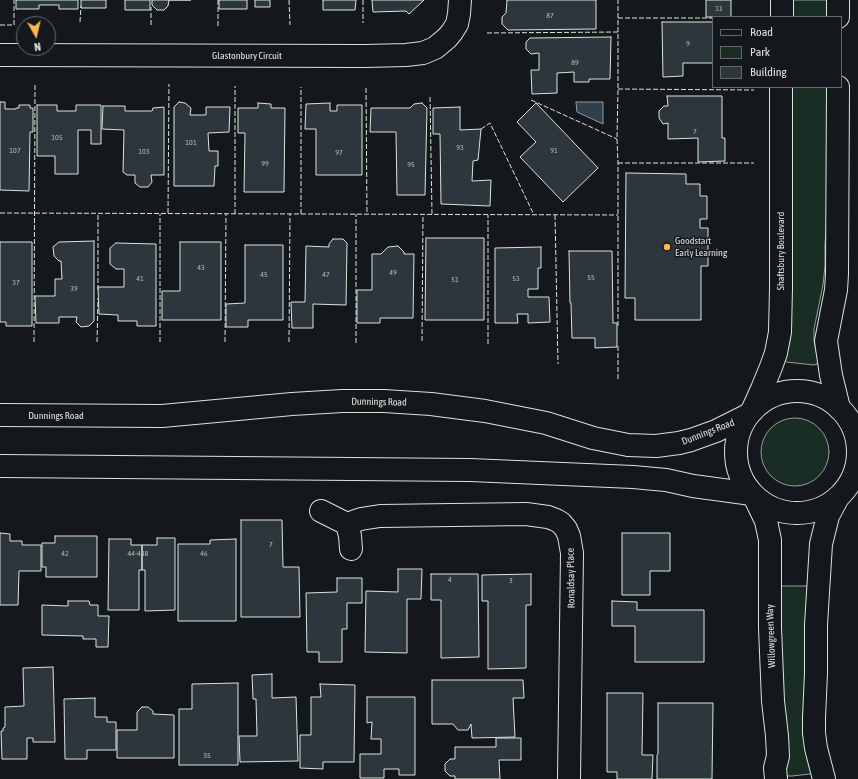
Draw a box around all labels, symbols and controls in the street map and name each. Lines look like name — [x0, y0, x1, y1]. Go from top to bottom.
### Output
house number: 11 — [715, 3, 723, 13]
house number: 87 — [546, 10, 554, 20]
north arrow — [16, 16, 56, 56]
legend — [712, 16, 842, 88]
text: Road — [750, 25, 773, 39]
house number: 9 — [686, 38, 690, 48]
text: N — [33, 40, 42, 53]
text: Park — [750, 45, 770, 59]
street label: Glastonbury Circuit — [212, 50, 282, 62]
house number: 89 — [571, 57, 579, 67]
text: Building — [750, 65, 787, 79]
house number: 7 — [693, 126, 697, 136]
house number: 105 — [51, 132, 63, 142]
house number: 101 — [185, 137, 197, 147]
house number: 93 — [456, 142, 464, 152]
house number: 107 — [9, 145, 21, 155]
house number: 91 — [550, 145, 558, 155]
house number: 103 — [138, 146, 150, 156]
house number: 97 — [335, 147, 343, 157]
house number: 99 — [261, 158, 269, 168]
house number: 95 — [407, 159, 415, 169]
street label: Shaftsbury Boulevard — [775, 212, 787, 290]
place label: Goodstart Early Learning — [675, 235, 727, 258]
marker: Goodstart Early Learning — [662, 242, 672, 252]
house number: 43 — [197, 262, 205, 272]
house number: 49 — [389, 267, 397, 277]
house number: 45 — [260, 269, 268, 279]
house number: 47 — [322, 269, 330, 279]
house number: 55 — [587, 272, 595, 282]
house number: 41 — [136, 273, 144, 283]
house number: 53 — [512, 273, 520, 283]
house number: 51 — [451, 274, 459, 284]
house number: 37 — [12, 277, 20, 287]
house number: 39 — [70, 283, 78, 293]
street label: Dunnings Road — [351, 396, 407, 408]
street label: Dunnings Road — [28, 410, 84, 422]
street label: Dunnings Road — [680, 416, 736, 448]
house number: 7 — [269, 539, 273, 549]
house number: 42 — [61, 548, 69, 558]
house number: 44-44B — [128, 548, 148, 558]
house number: 46 — [200, 548, 208, 558]
street label: Ronaldsay Place — [564, 548, 578, 608]
house number: 4 — [448, 574, 452, 584]
house number: 3 — [509, 575, 513, 585]
street label: Willowgreen Way — [764, 604, 778, 668]
house number: 35 — [203, 750, 211, 760]

